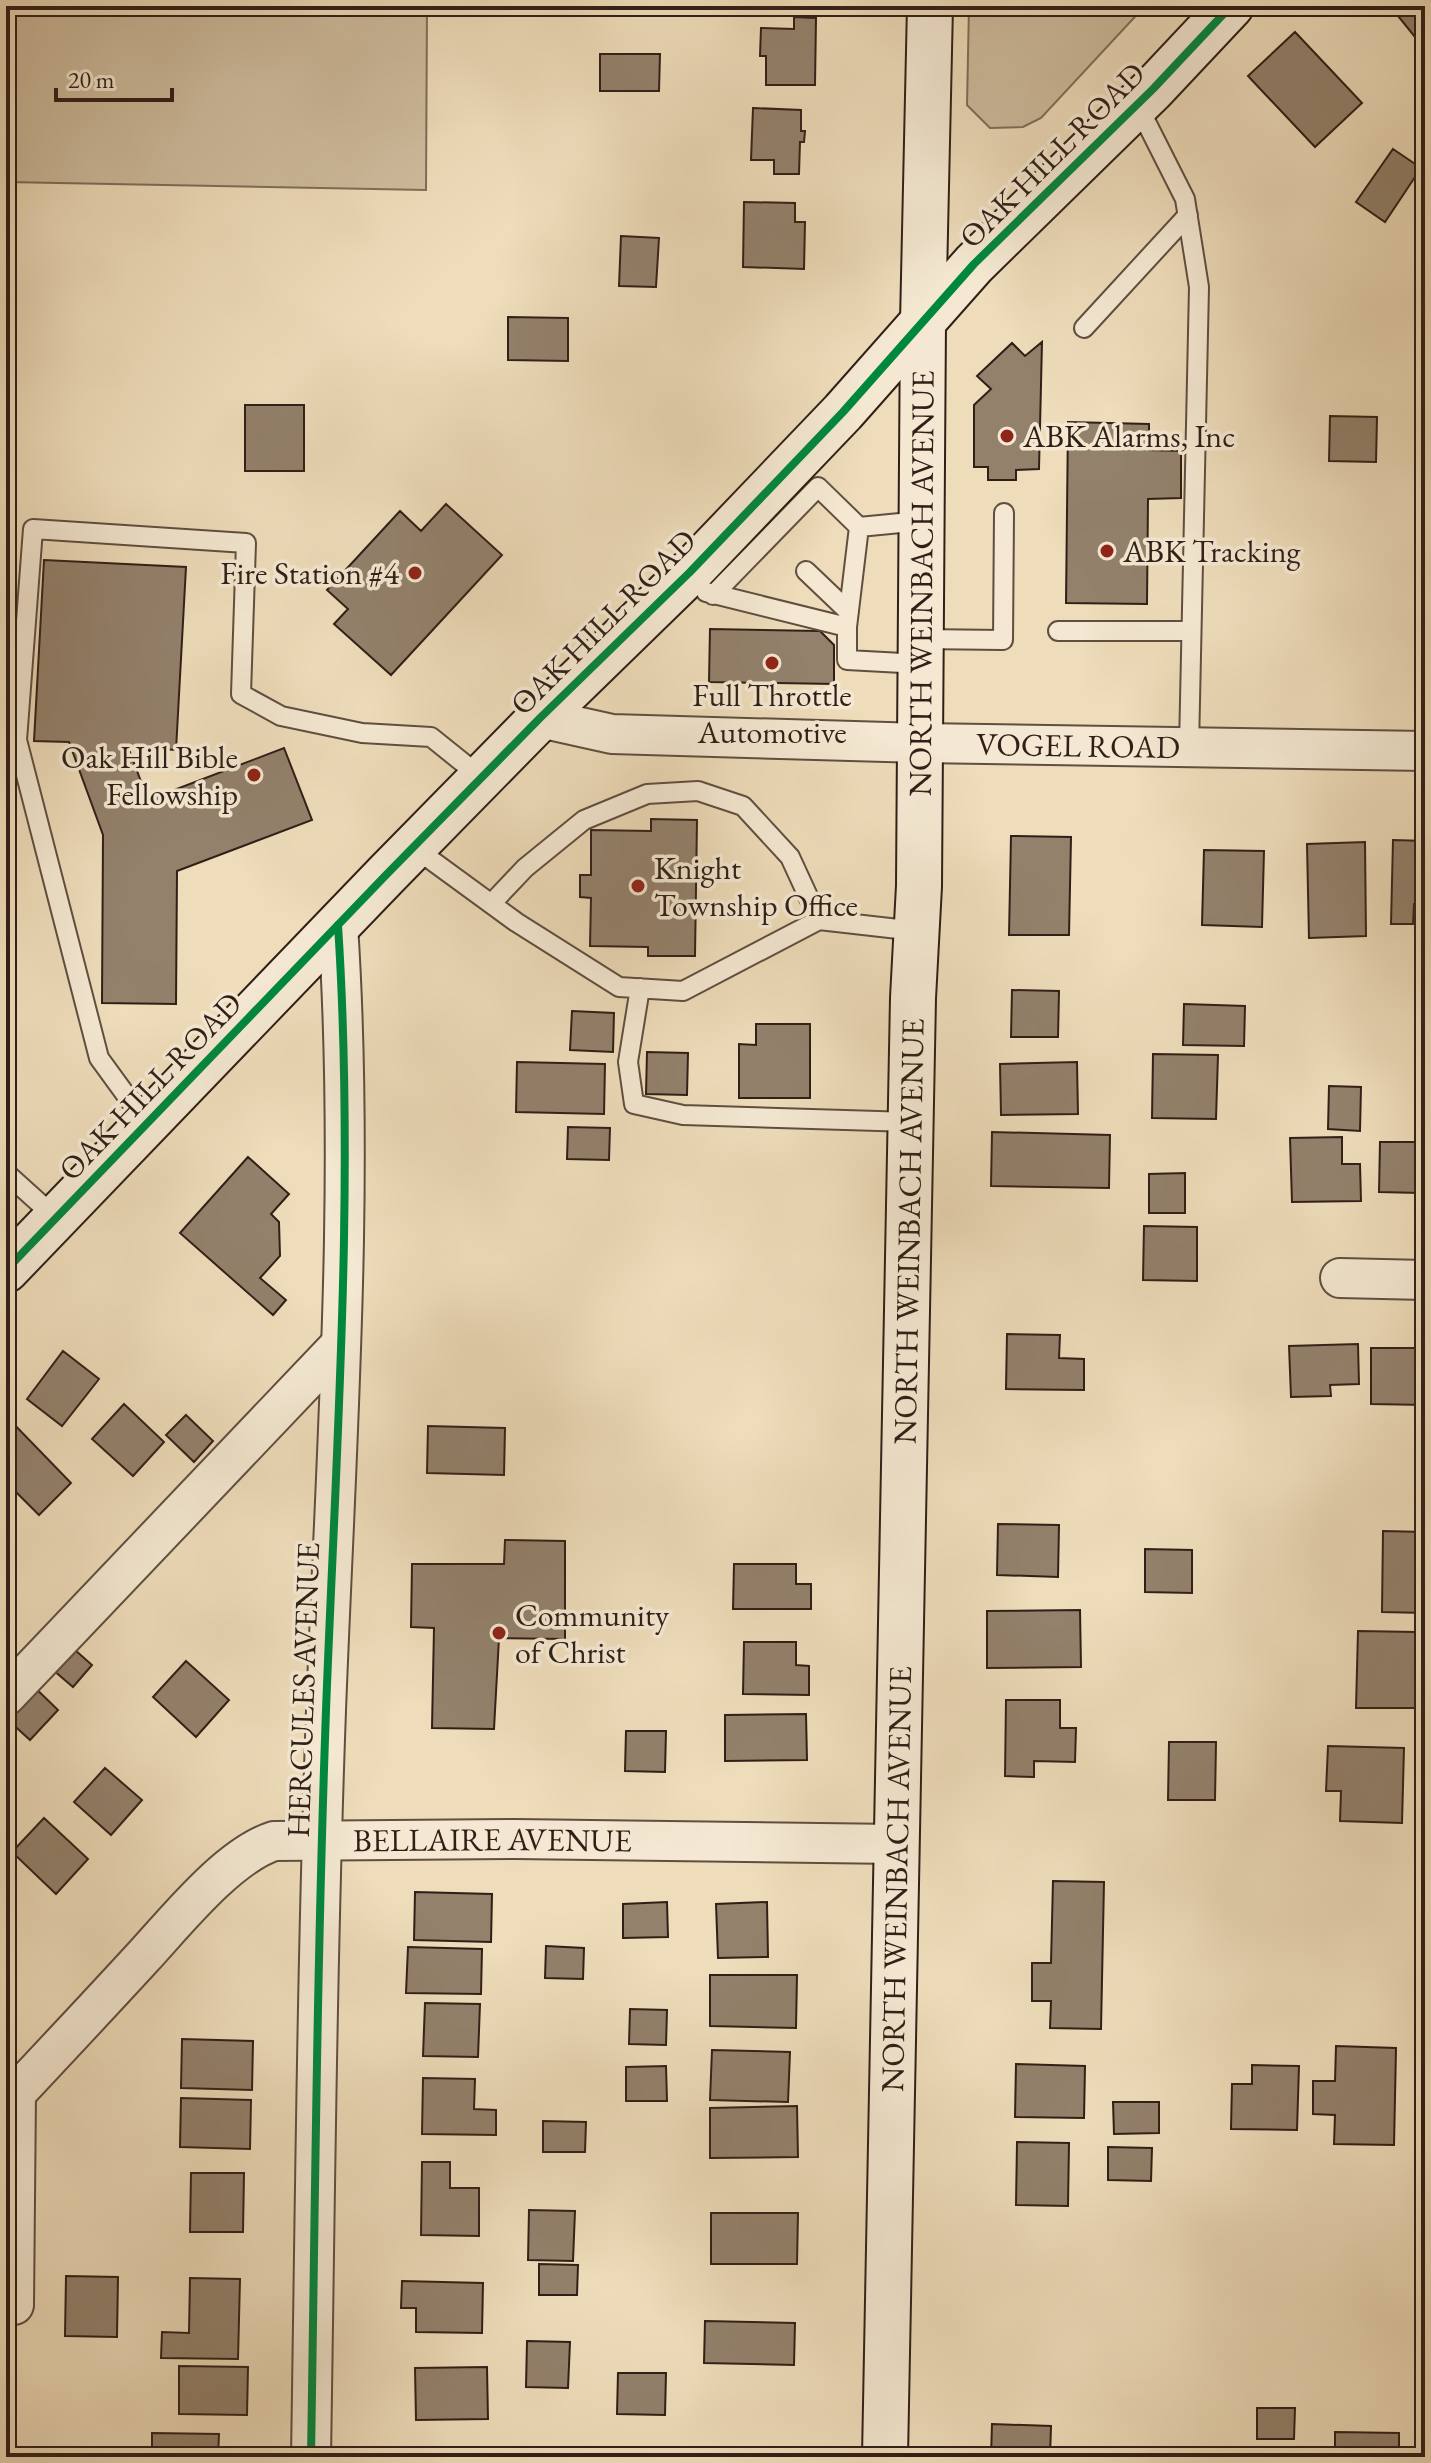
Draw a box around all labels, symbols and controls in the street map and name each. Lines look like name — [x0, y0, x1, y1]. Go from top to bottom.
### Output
scale bar — [56, 52, 172, 102]
street label: OAK HILL ROAD — [950, 53, 1154, 257]
text: 20 m — [68, 64, 115, 95]
street label: NORTH WEINBACH AVENUE — [899, 370, 944, 797]
place label: ABK Alarms, Inc — [1022, 415, 1235, 457]
marker: ABK Alarms, Inc — [998, 427, 1016, 445]
street label: OAK HILL ROAD — [501, 520, 705, 724]
place label: ABK Tracking — [1122, 530, 1302, 572]
marker: ABK Tracking — [1098, 542, 1116, 560]
place label: Fire Station #4 — [220, 552, 400, 594]
marker: Fire Station #4 — [406, 564, 424, 582]
marker: Full Throttle Automotive — [763, 654, 781, 672]
place label: Full Throttle Automotive — [692, 674, 852, 753]
street label: VOGEL ROAD — [976, 723, 1180, 768]
place label: Oak Hill Bible Fellowship — [61, 736, 238, 815]
marker: Oak Hill Bible Fellowship — [245, 766, 263, 784]
place label: Knight Township Office — [654, 847, 858, 926]
marker: Knight Township Office — [629, 877, 647, 895]
street label: OAK HILL ROAD — [49, 983, 251, 1189]
street label: NORTH WEINBACH AVENUE — [883, 1018, 934, 1445]
street label: HERCULES AVENUE — [277, 1542, 329, 1838]
place label: Community of Christ — [515, 1594, 670, 1673]
marker: Community of Christ — [490, 1624, 508, 1642]
street label: NORTH WEINBACH AVENUE — [871, 1666, 921, 2093]
street label: BELLAIRE AVENUE — [353, 1818, 632, 1862]

